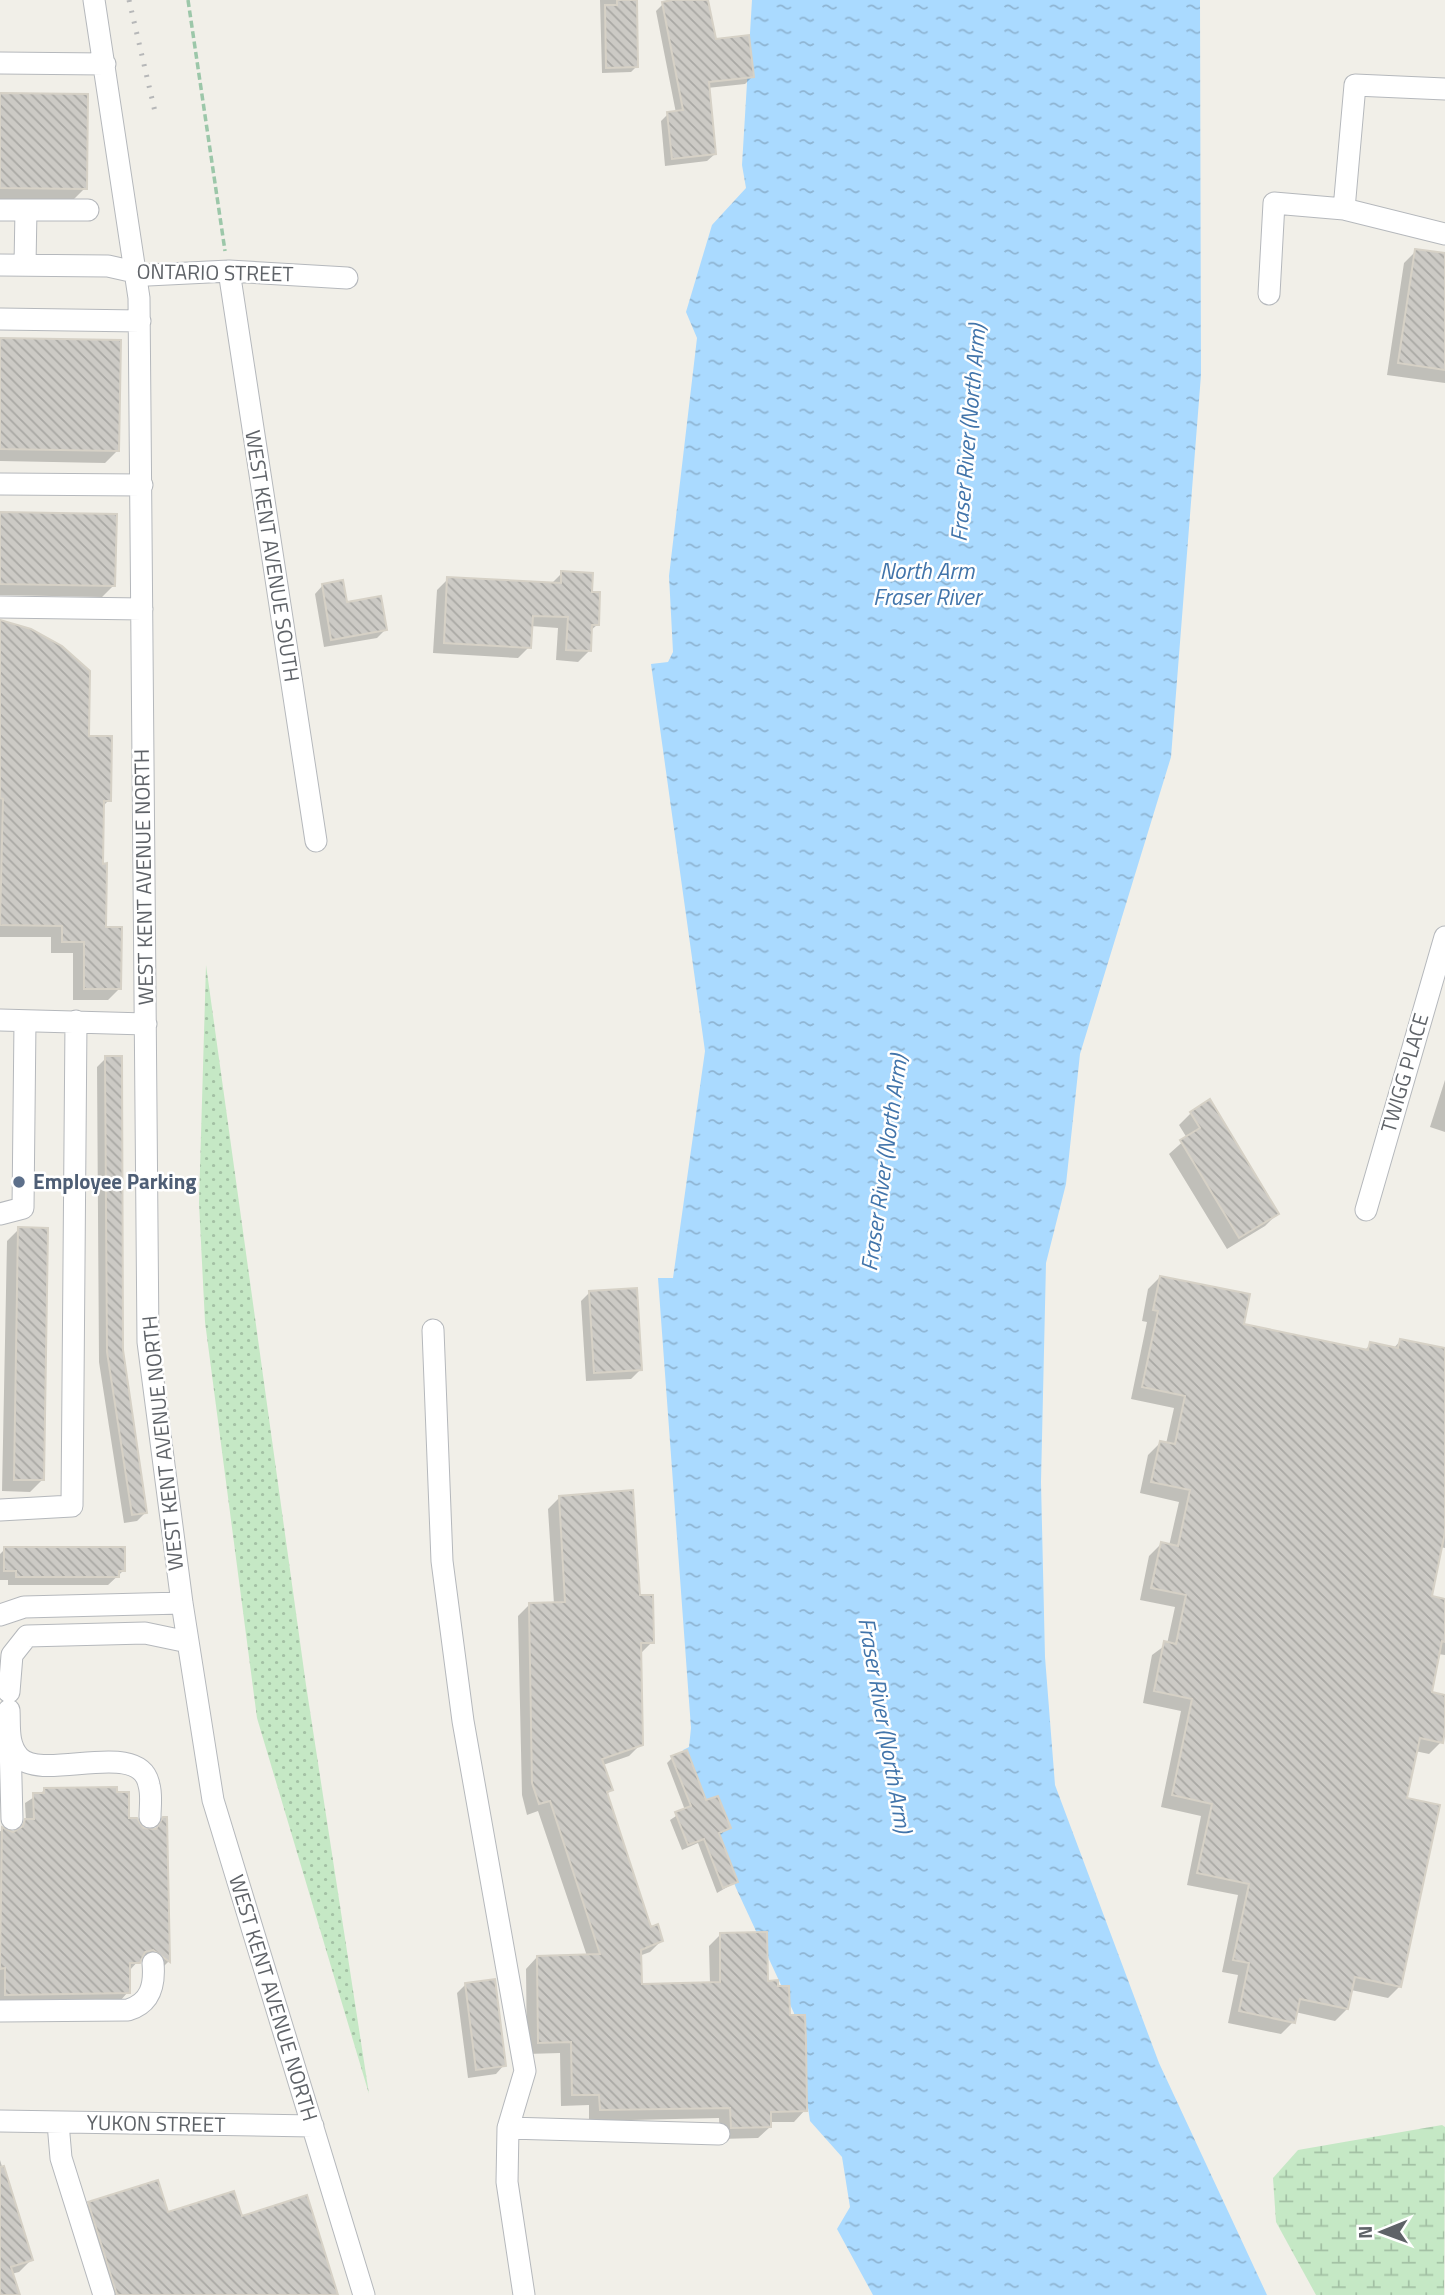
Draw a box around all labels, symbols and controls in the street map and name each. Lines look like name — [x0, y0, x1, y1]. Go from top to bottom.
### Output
street label: ONTARIO STREET — [136, 255, 294, 289]
water label: Fraser River (North Arm) — [941, 321, 995, 543]
street label: WEST KENT AVENUE SOUTH — [237, 428, 309, 684]
water label: North Arm Fraser River — [873, 553, 984, 614]
street label: WEST KENT AVENUE NORTH — [125, 749, 161, 1005]
street label: TWIGG PLACE — [1372, 1009, 1436, 1136]
water label: Fraser River (North Arm) — [851, 1051, 916, 1273]
place label: Employee Parking — [33, 1165, 197, 1197]
marker: Employee Parking — [11, 1174, 27, 1190]
street label: WEST KENT AVENUE NORTH — [133, 1314, 191, 1572]
water label: Fraser River (North Arm) — [849, 1615, 922, 1837]
street label: WEST KENT AVENUE NORTH — [221, 1870, 327, 2125]
street label: YUKON STREET — [86, 2106, 226, 2140]
north arrow — [1347, 2197, 1417, 2267]
text: N — [1350, 2225, 1379, 2239]

